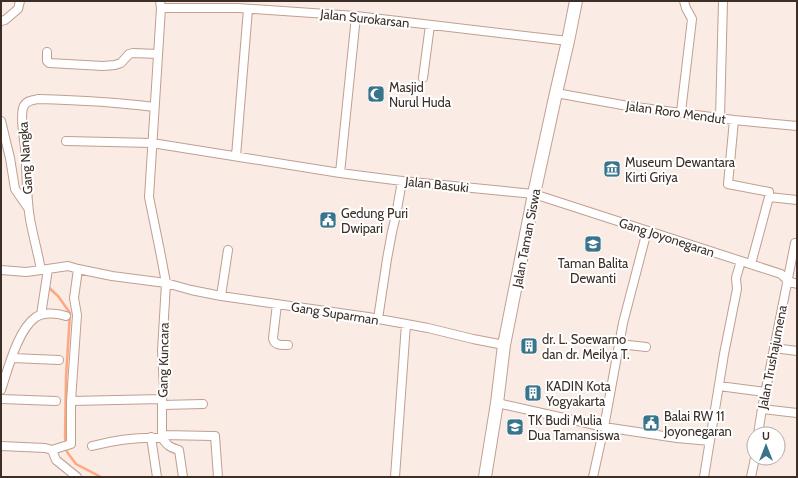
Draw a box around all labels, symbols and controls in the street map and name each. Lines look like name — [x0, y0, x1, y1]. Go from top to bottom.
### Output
street label: Jalan Surokarsan — [319, 5, 410, 31]
place label: Masjid Nurul Huda — [389, 79, 452, 110]
mosque icon: Masjid Nurul Huda — [366, 84, 386, 104]
street label: Jalan Roro Mendut — [624, 97, 727, 127]
street label: Gang Nangka — [14, 120, 36, 195]
place label: Museum Dewantara Kirti Griya — [625, 154, 736, 185]
museum icon: Museum Dewantara Kirti Griya — [602, 159, 622, 179]
street label: Jalan Basuki — [403, 173, 470, 195]
street label: Jalan Taman Siswa — [508, 186, 544, 290]
place label: Gedung Puri Dwipari — [341, 205, 408, 236]
public building icon: Gedung Puri Dwipari — [318, 210, 338, 230]
street label: Gang Joyonegaran — [617, 214, 717, 260]
school or university icon: Taman Balita Dewanti — [583, 234, 603, 254]
place label: Taman Balita Dewanti — [558, 255, 629, 286]
street label: Gang Suparman — [290, 298, 380, 328]
street label: Jalan Trushajumena — [754, 303, 791, 411]
street label: Gang Kuncara — [154, 322, 172, 398]
place label: dr. L. Soewarno dan dr. Meilya T. — [542, 331, 630, 362]
building icon: dr. L. Soewarno dan dr. Meilya T. — [519, 336, 539, 356]
place label: KADIN Kota Yogyakarta — [545, 378, 612, 409]
building icon: KADIN Kota Yogyakarta — [523, 383, 543, 403]
place label: Balai RW 11 Joyonegaran — [663, 408, 732, 439]
place label: TK Budi Mulia Dua Tamansiswa — [528, 412, 621, 443]
public building icon: Balai RW 11 Joyonegaran — [641, 413, 661, 433]
school or university icon: TK Budi Mulia Dua Tamansiswa — [505, 417, 525, 437]
north arrow — [746, 426, 786, 466]
text: U — [762, 429, 770, 443]

